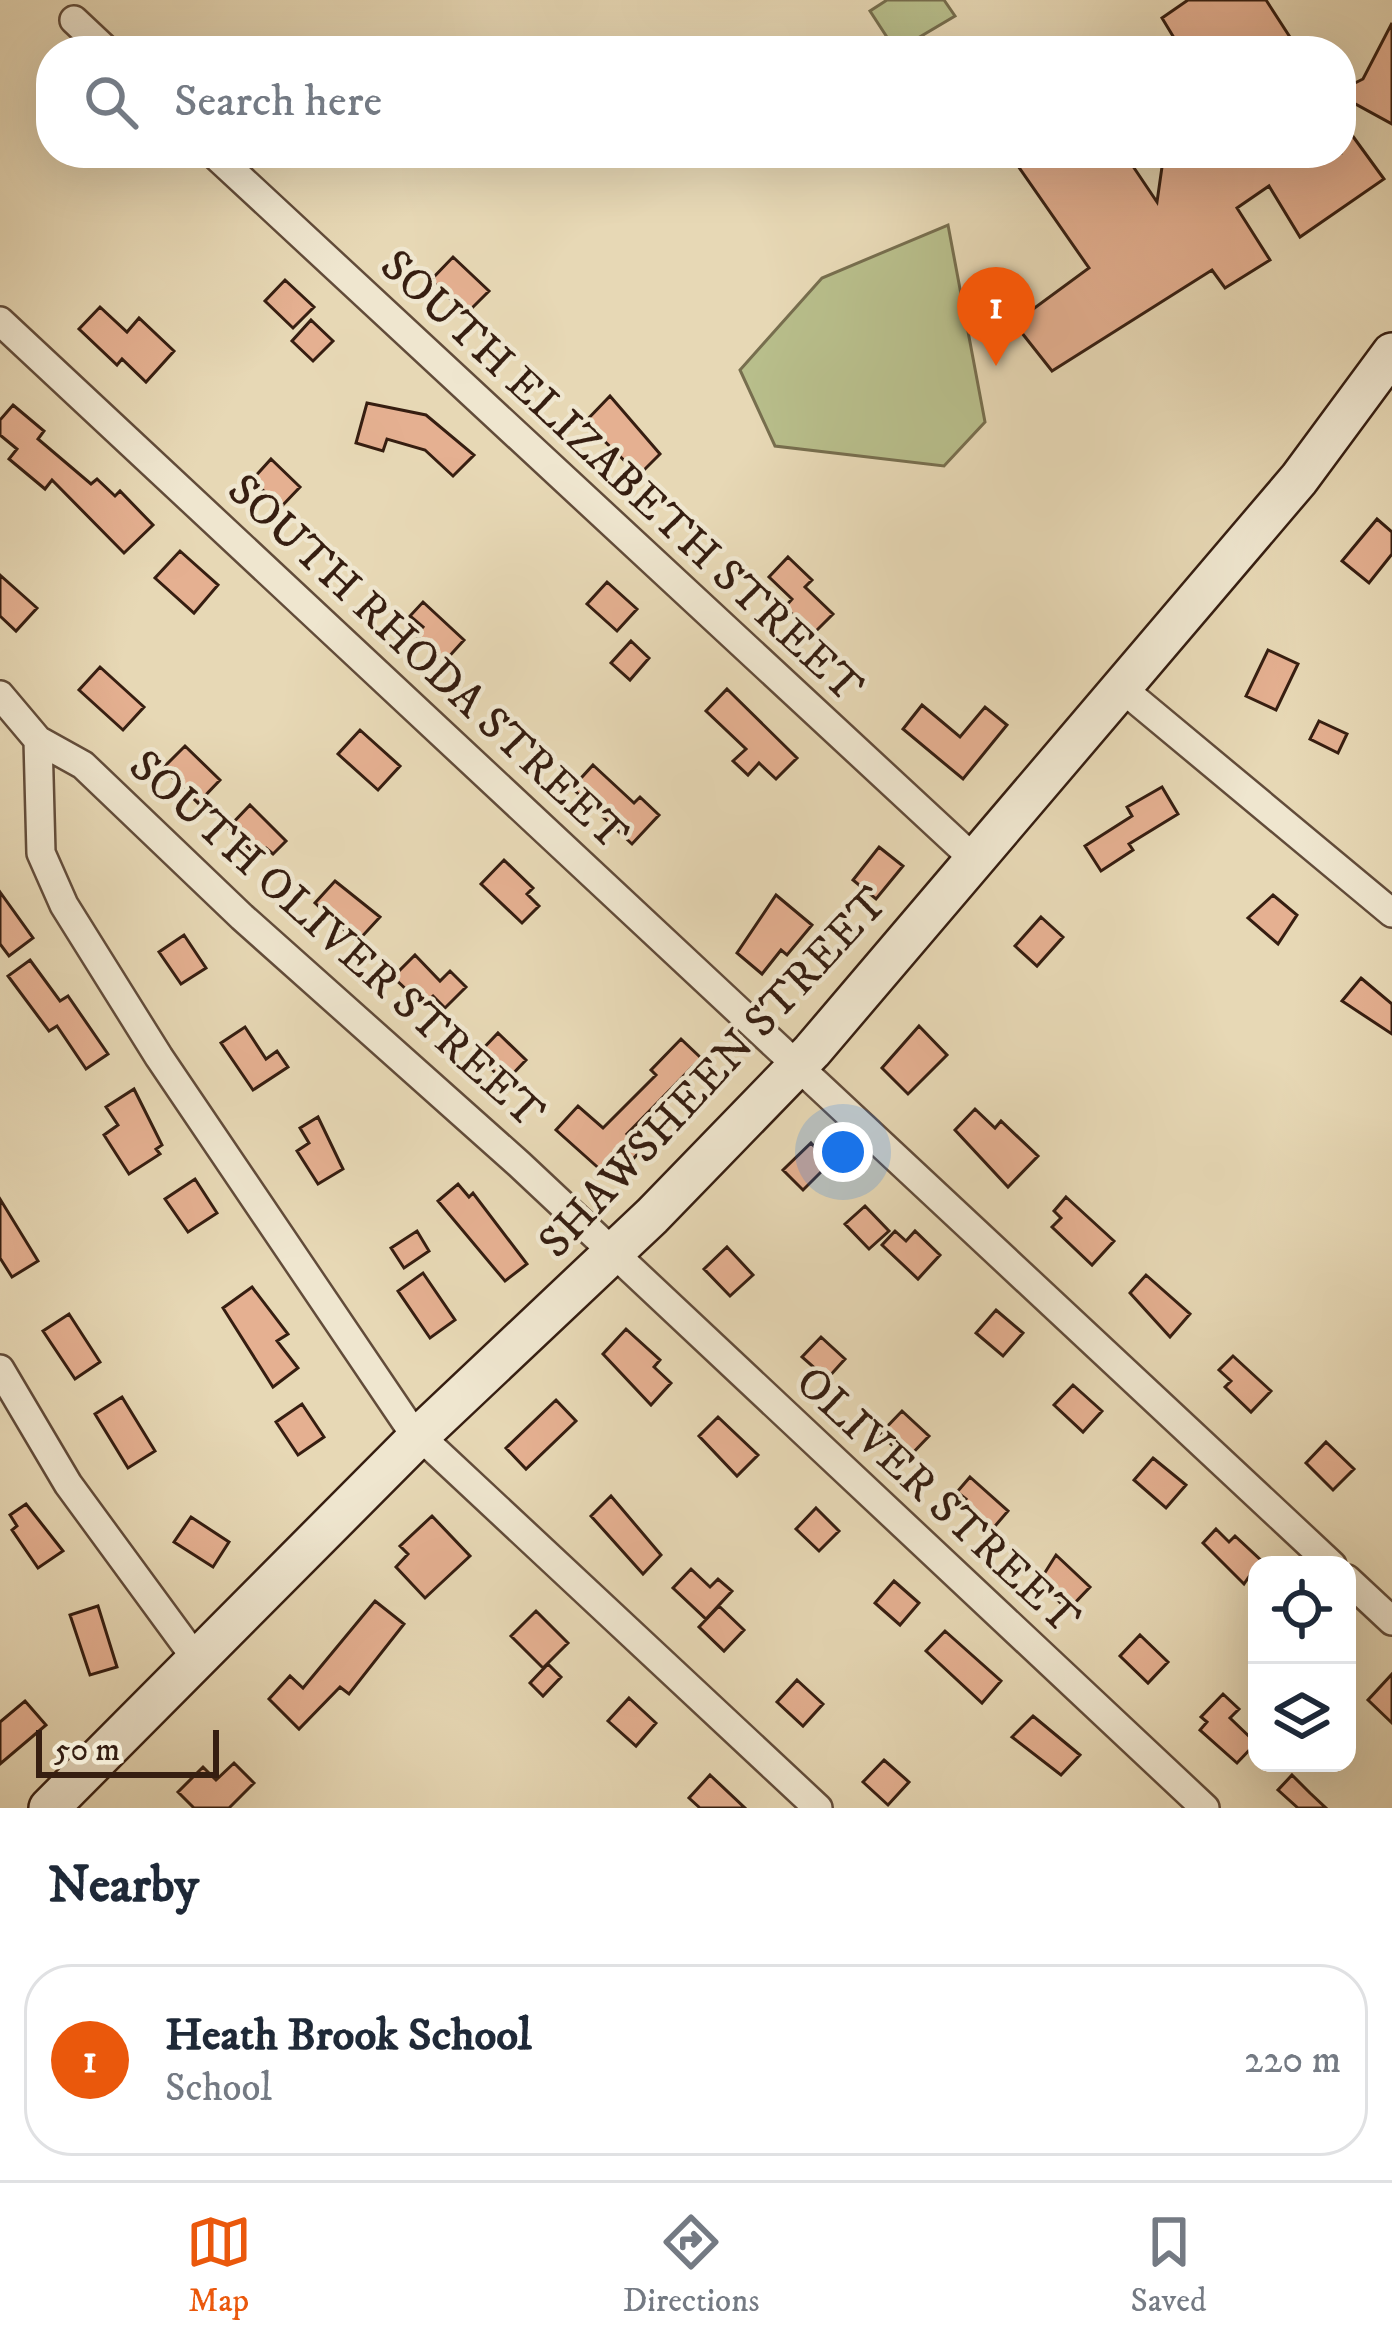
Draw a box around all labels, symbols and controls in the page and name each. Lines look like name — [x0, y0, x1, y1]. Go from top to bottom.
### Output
search box — [36, 36, 1356, 168]
icon: search — [78, 69, 144, 135]
text: Search here — [174, 74, 382, 130]
street label: SOUTH ELIZABETH STREET — [368, 239, 874, 715]
pin: 1 — [957, 267, 1035, 366]
street label: SOUTH RHODA STREET — [215, 463, 639, 863]
street label: SOUTH OLIVER STREET — [117, 739, 555, 1141]
street label: SHAWSHEEN STREET — [527, 876, 901, 1270]
your location — [813, 1122, 873, 1182]
street label: OLIVER STREET — [783, 1355, 1091, 1647]
map controls — [1248, 1556, 1356, 1772]
button: locate — [1248, 1556, 1356, 1664]
button: layers — [1248, 1664, 1356, 1772]
scale bar — [36, 1724, 219, 1777]
text: 50 m — [54, 1730, 120, 1771]
text: Nearby — [48, 1854, 199, 1918]
text: Heath Brook School — [165, 2008, 532, 2064]
text: 1 — [83, 2036, 97, 2085]
text: 220 m — [1244, 2036, 1341, 2085]
text: School — [165, 2064, 272, 2113]
tab: Map — [186, 2209, 252, 2322]
tab: Directions — [623, 2209, 759, 2322]
tab: Saved — [1131, 2209, 1206, 2322]

